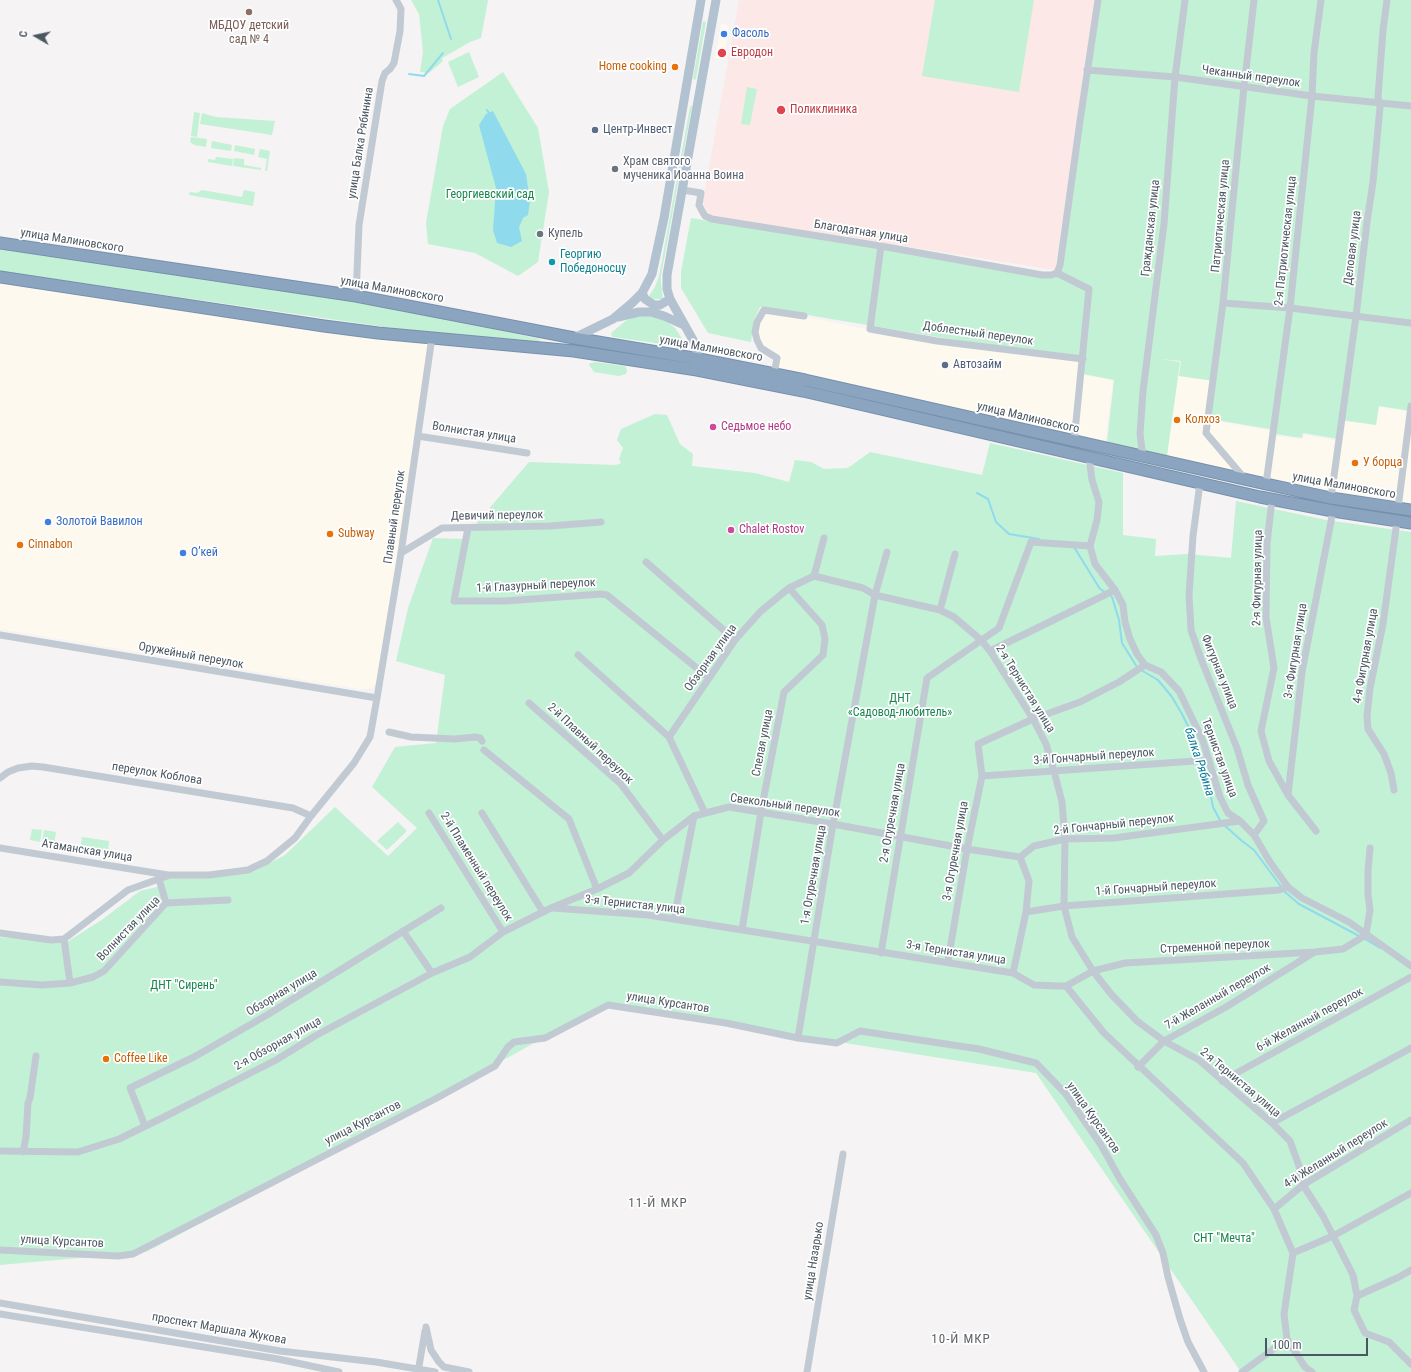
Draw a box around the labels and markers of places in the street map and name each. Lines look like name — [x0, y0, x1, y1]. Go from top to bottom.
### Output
marker: МБДОУ детский сад № 4 — [244, 7, 254, 17]
place label: МБДОУ детский сад № 4 — [209, 19, 289, 47]
place label: Фасоль — [732, 27, 769, 41]
marker: Фасоль — [719, 29, 729, 39]
place label: Евродон — [731, 46, 773, 60]
marker: Евродон — [716, 47, 728, 59]
place label: Home cooking — [599, 60, 667, 74]
marker: Home cooking — [670, 62, 680, 72]
place label: Поликлиника — [790, 103, 857, 117]
marker: Поликлиника — [775, 104, 787, 116]
place label: Центр-Инвест — [603, 123, 672, 137]
marker: Центр-Инвест — [590, 125, 600, 135]
place label: Храм святого мученика Иоанна Воина — [623, 155, 744, 183]
marker: Храм святого мученика Иоанна Воина — [610, 164, 620, 174]
place label: Купель — [548, 227, 583, 241]
marker: Купель — [535, 229, 545, 239]
place label: Георгию Победоносцу — [560, 248, 626, 276]
marker: Георгию Победоносцу — [547, 257, 557, 267]
place label: Автозайм — [953, 358, 1002, 372]
marker: Автозайм — [940, 360, 950, 370]
place label: Колхоз — [1185, 413, 1220, 427]
marker: Колхоз — [1172, 415, 1182, 425]
place label: Седьмое небо — [721, 420, 791, 434]
marker: Седьмое небо — [708, 422, 718, 432]
place label: У борца — [1363, 456, 1402, 470]
marker: У борца — [1350, 458, 1360, 468]
place label: Золотой Вавилон — [56, 515, 143, 529]
marker: Золотой Вавилон — [43, 517, 53, 527]
place label: Chalet Rostov — [739, 523, 804, 537]
marker: Chalet Rostov — [726, 525, 736, 535]
place label: Subway — [338, 527, 374, 541]
marker: Subway — [325, 529, 335, 539]
place label: Cinnabon — [28, 538, 73, 552]
marker: Cinnabon — [15, 540, 25, 550]
place label: О’кей — [191, 546, 218, 560]
marker: О’кей — [178, 548, 188, 558]
place label: Coffee Like — [114, 1052, 168, 1066]
marker: Coffee Like — [101, 1054, 111, 1064]

